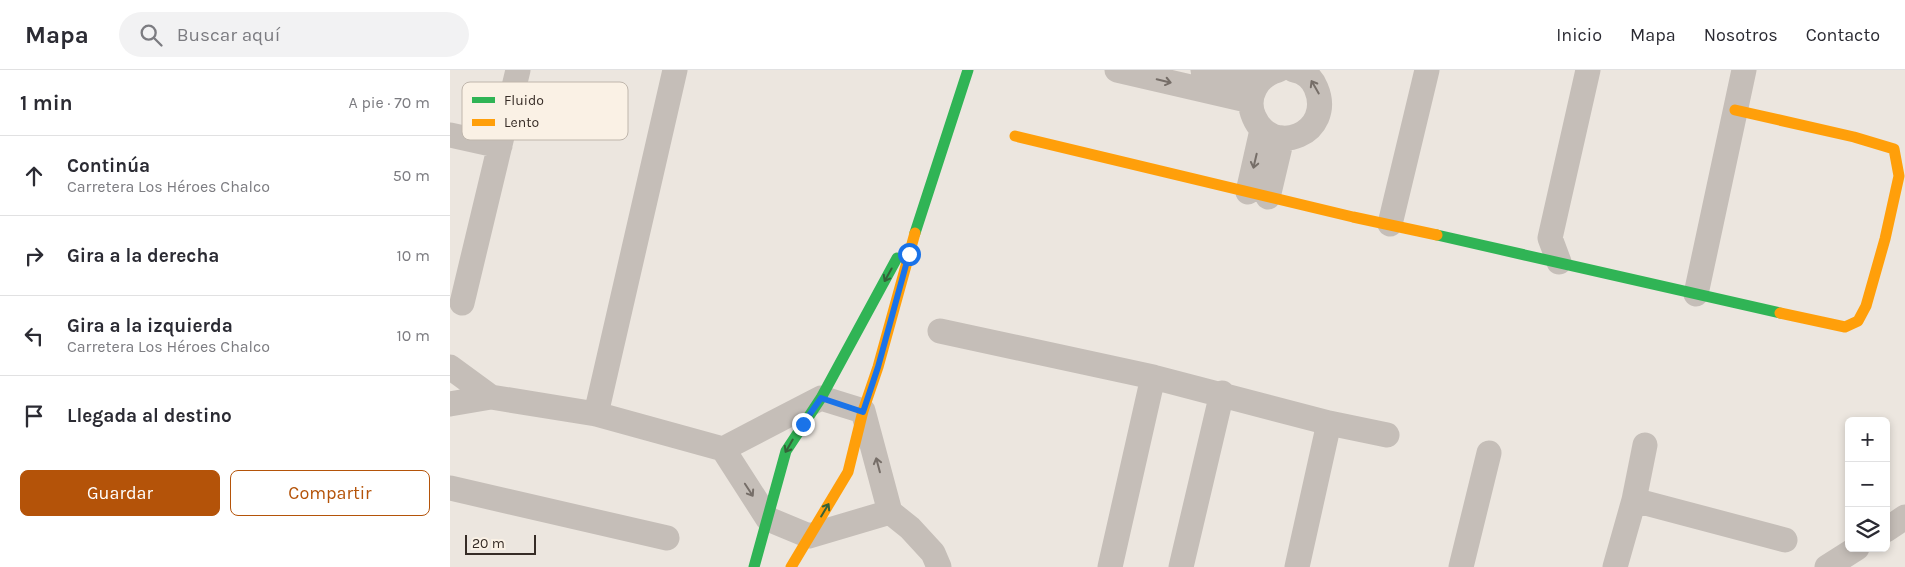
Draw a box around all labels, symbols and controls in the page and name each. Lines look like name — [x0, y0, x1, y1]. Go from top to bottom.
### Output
search box — [119, 12, 469, 57]
text: Mapa — [25, 21, 89, 49]
icon: search — [137, 21, 165, 49]
text: Buscar aquí — [177, 24, 280, 46]
text: Inicio — [1556, 24, 1602, 46]
text: Mapa — [1630, 24, 1676, 46]
text: Nosotros — [1704, 24, 1778, 46]
text: Contacto — [1806, 24, 1880, 46]
one-way arrow — [1156, 77, 1172, 86]
one-way arrow — [1309, 80, 1319, 94]
legend — [462, 82, 628, 140]
text: 1 min — [20, 91, 73, 115]
text: Fluido — [504, 92, 544, 109]
text: A pie · 70 m — [348, 93, 430, 112]
text: Lento — [504, 114, 539, 131]
one-way arrow — [1250, 152, 1259, 168]
text: Continúa — [67, 155, 150, 177]
icon: ahead — [20, 162, 48, 190]
text: 50 m — [393, 166, 430, 185]
text: Carretera Los Héroes Chalco — [67, 177, 270, 196]
icon: right — [20, 242, 48, 270]
route start — [898, 243, 921, 266]
text: Gira a la derecha — [67, 245, 219, 267]
text: 10 m — [396, 246, 430, 265]
one-way arrow — [882, 267, 892, 282]
text: Gira a la izquierda — [67, 315, 233, 337]
icon: left — [20, 322, 48, 350]
text: 10 m — [396, 326, 430, 345]
text: Carretera Los Héroes Chalco — [67, 337, 270, 356]
icon: arrive — [20, 402, 48, 430]
text: Llegada al destino — [67, 405, 232, 427]
route end — [792, 413, 815, 436]
map controls — [1845, 417, 1890, 552]
button: + — [1845, 417, 1890, 462]
one-way arrow — [784, 439, 794, 454]
one-way arrow — [873, 458, 882, 474]
button: − — [1845, 462, 1890, 507]
button: Guardar — [20, 470, 220, 516]
button: Compartir — [230, 470, 430, 516]
one-way arrow — [744, 483, 755, 497]
one-way arrow — [820, 504, 830, 518]
button: layers — [1845, 507, 1890, 552]
scale bar — [465, 532, 536, 555]
text: 20 m — [472, 535, 505, 552]

